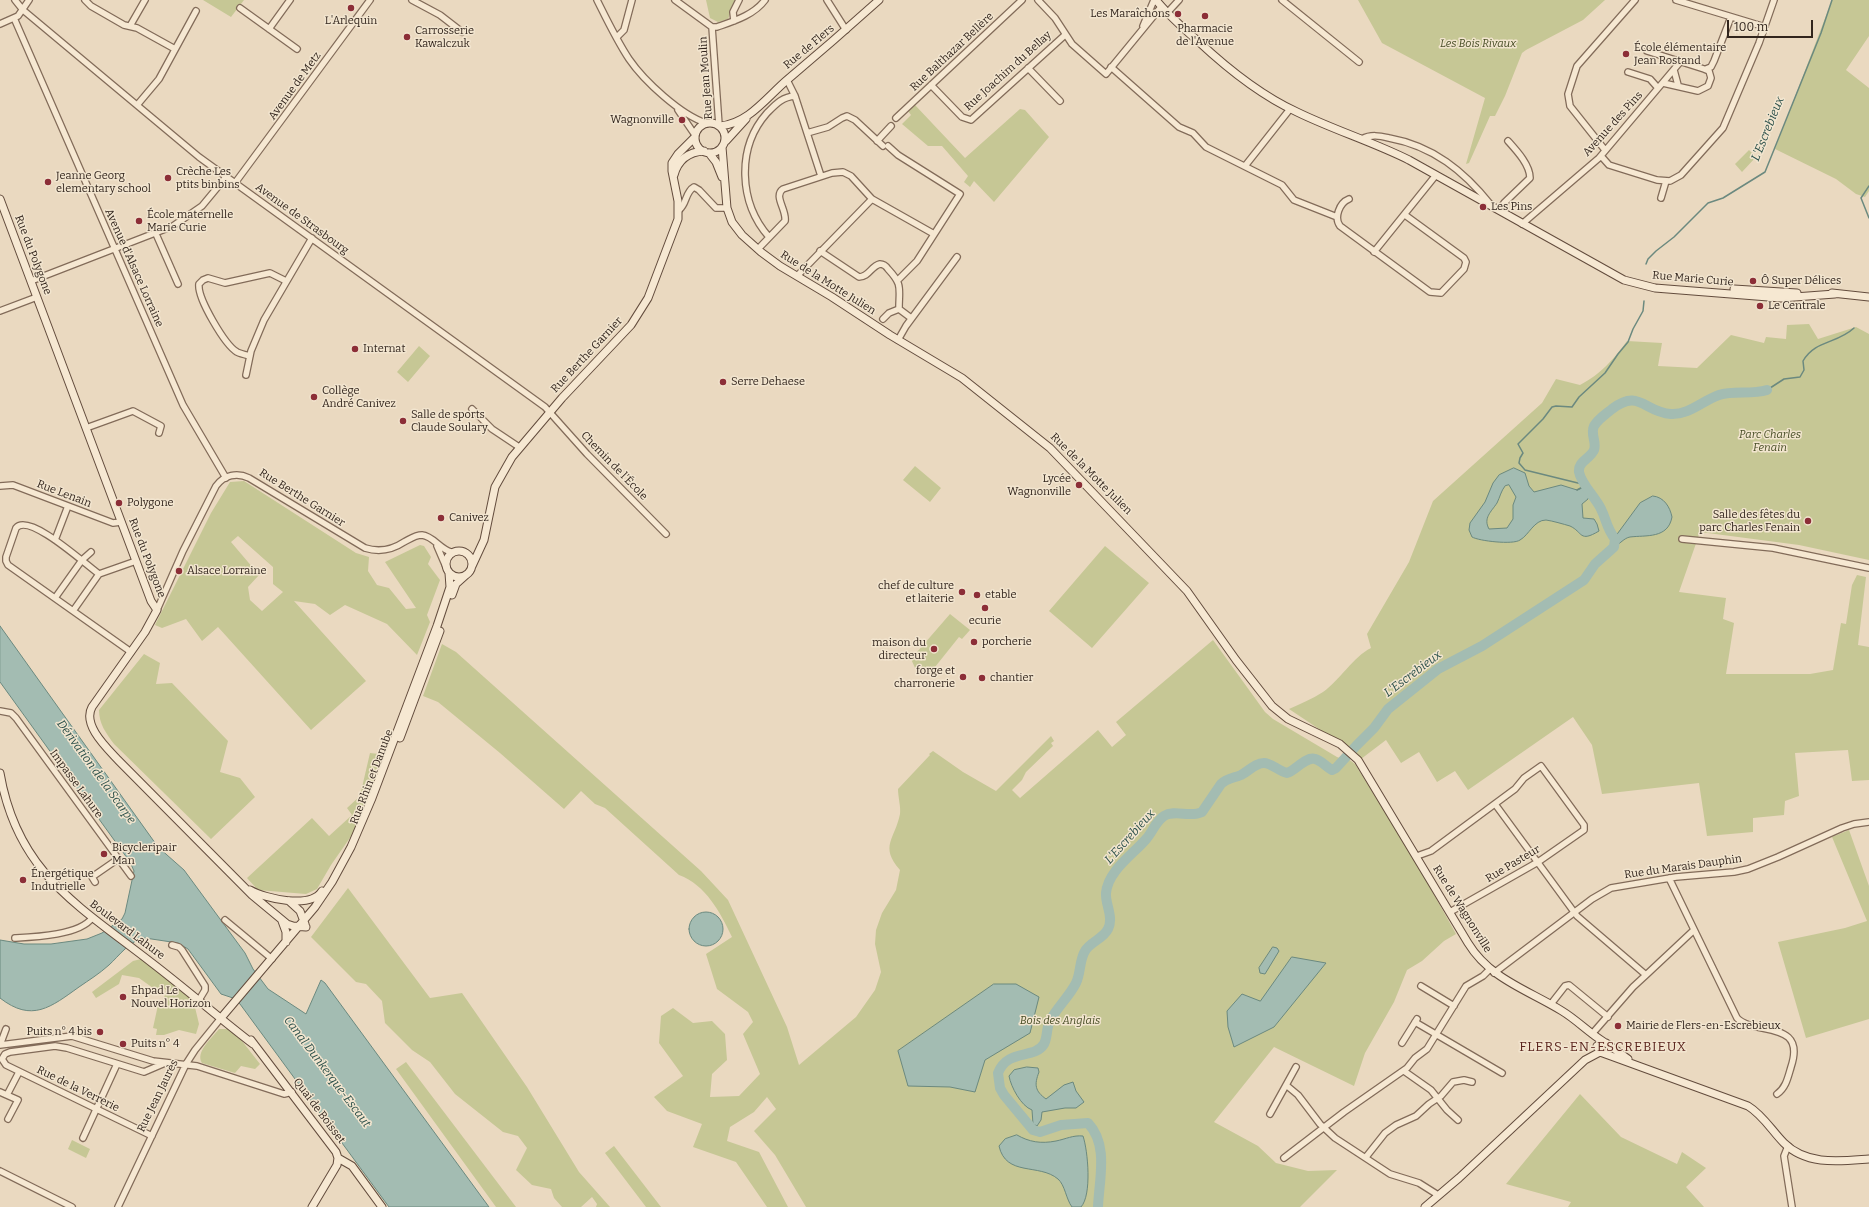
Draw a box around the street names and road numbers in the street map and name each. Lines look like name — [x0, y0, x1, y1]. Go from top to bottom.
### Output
street label: Rue Balthazar Bellère — [908, 10, 996, 94]
street label: Rue de Flers — [781, 22, 837, 72]
street label: Rue Joachim du Bellay — [962, 28, 1054, 114]
street label: Rue Jean Moulin — [697, 36, 715, 120]
street label: Avenue de Metz — [266, 50, 324, 122]
street label: Avenue des Pins — [1580, 89, 1646, 159]
street label: Avenue de Strasbourg — [253, 181, 351, 257]
street label: Avenue d'Alsace Lorraine — [102, 207, 166, 329]
street label: Rue du Polygone — [12, 213, 54, 297]
street label: Rue de la Motte Julien — [778, 248, 878, 318]
street label: Rue Marie Curie — [1652, 269, 1734, 289]
street label: Rue Berthe Garnier — [549, 314, 625, 396]
street label: Chemin de l'École — [578, 429, 650, 503]
street label: Rue de la Motte Julien — [1048, 431, 1134, 517]
street label: Rue Berthe Garnier — [257, 466, 347, 530]
street label: Rue Lenain — [35, 478, 93, 510]
street label: Rue du Polygone — [126, 516, 168, 600]
street label: Rue Rhin et Danube — [348, 728, 396, 826]
street label: Impasse Lahure — [47, 747, 105, 821]
street label: Rue Pasteur — [1483, 843, 1543, 885]
street label: Rue du Marais Dauphin — [1623, 852, 1743, 882]
street label: Rue de Wagnonville — [1430, 863, 1494, 955]
street label: Boulevard Lahure — [87, 898, 167, 962]
street label: Rue Jean Jaurès — [135, 1058, 181, 1134]
street label: Rue de la Verrerie — [35, 1063, 121, 1115]
street label: Quai de Boisset — [290, 1076, 348, 1146]

